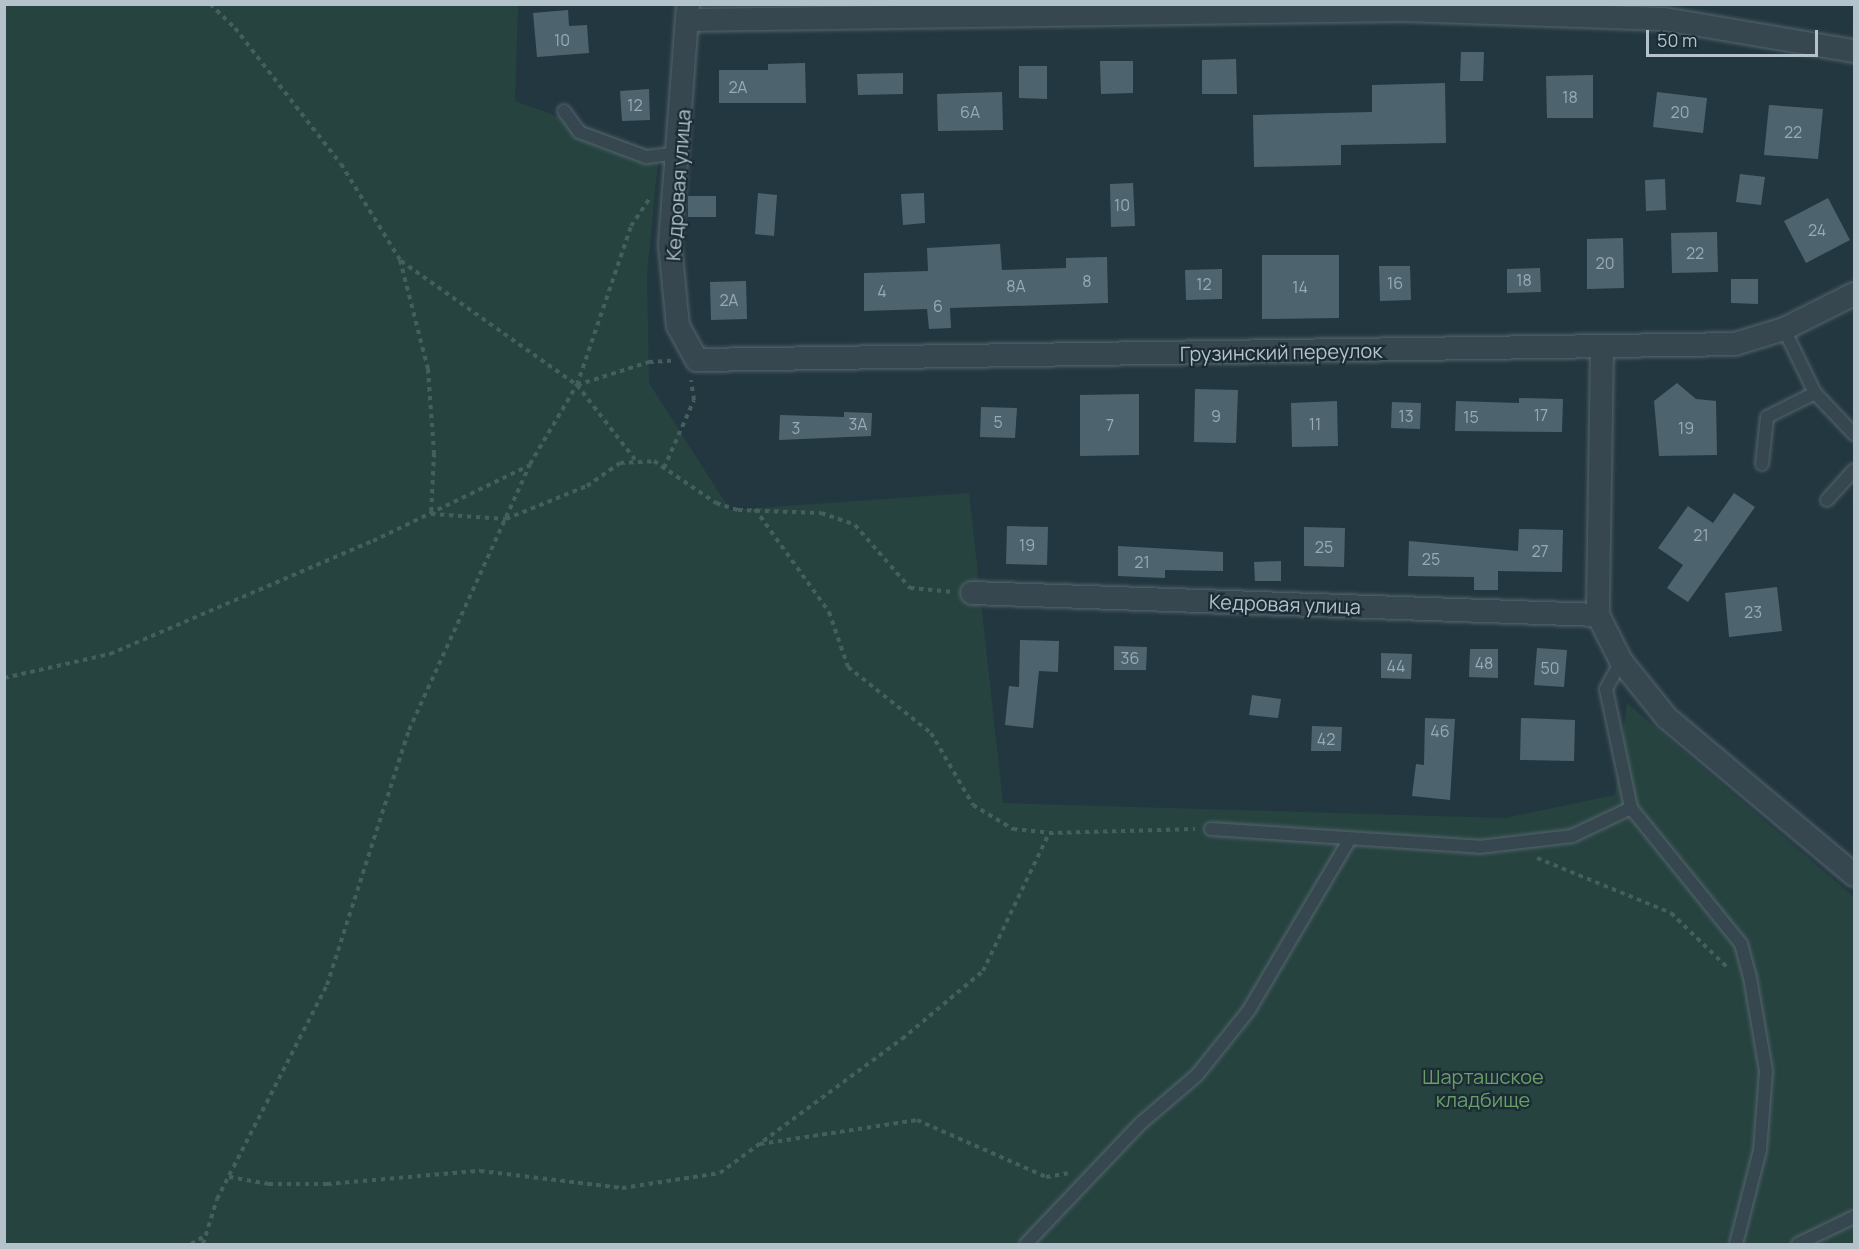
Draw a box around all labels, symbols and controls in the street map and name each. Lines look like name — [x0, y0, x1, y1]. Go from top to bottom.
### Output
scale bar — [1649, 18, 1822, 56]
text: 50 m — [1657, 28, 1697, 52]
house number: 10 — [554, 30, 570, 50]
house number: 2А — [729, 77, 747, 97]
house number: 18 — [1562, 87, 1578, 107]
house number: 12 — [627, 95, 643, 115]
house number: 6А — [960, 102, 980, 122]
house number: 20 — [1671, 102, 1689, 122]
street label: Кедровая улица — [661, 108, 695, 262]
house number: 22 — [1784, 122, 1802, 142]
house number: 10 — [1114, 195, 1130, 215]
house number: 24 — [1808, 220, 1826, 240]
house number: 22 — [1686, 243, 1704, 263]
house number: 20 — [1596, 253, 1614, 273]
house number: 18 — [1516, 270, 1532, 290]
house number: 8 — [1082, 271, 1092, 291]
house number: 16 — [1387, 273, 1403, 293]
house number: 12 — [1196, 274, 1212, 294]
house number: 8А — [1006, 276, 1026, 296]
house number: 14 — [1292, 277, 1308, 297]
house number: 4 — [877, 281, 887, 301]
house number: 2А — [720, 290, 738, 310]
house number: 6 — [933, 296, 943, 316]
street label: Грузинский переулок — [1180, 338, 1382, 366]
house number: 17 — [1534, 405, 1548, 425]
house number: 9 — [1211, 406, 1221, 426]
house number: 13 — [1398, 406, 1414, 426]
house number: 15 — [1463, 407, 1479, 427]
house number: 5 — [993, 412, 1003, 432]
house number: 3А — [849, 414, 867, 434]
house number: 11 — [1309, 414, 1321, 434]
house number: 7 — [1106, 415, 1114, 435]
house number: 3 — [792, 418, 800, 438]
house number: 19 — [1678, 418, 1694, 438]
house number: 21 — [1693, 525, 1709, 545]
house number: 19 — [1019, 535, 1035, 555]
house number: 25 — [1315, 537, 1333, 557]
house number: 27 — [1531, 541, 1549, 561]
house number: 25 — [1422, 549, 1440, 569]
house number: 21 — [1134, 552, 1150, 572]
street label: Кедровая улица — [1209, 589, 1361, 619]
house number: 23 — [1744, 602, 1762, 622]
house number: 36 — [1121, 648, 1139, 668]
house number: 48 — [1475, 653, 1493, 673]
house number: 44 — [1386, 656, 1406, 676]
house number: 50 — [1541, 658, 1559, 678]
house number: 46 — [1430, 721, 1450, 741]
house number: 42 — [1317, 729, 1335, 749]
park label: Шарташское кладбище — [1422, 1064, 1544, 1111]

